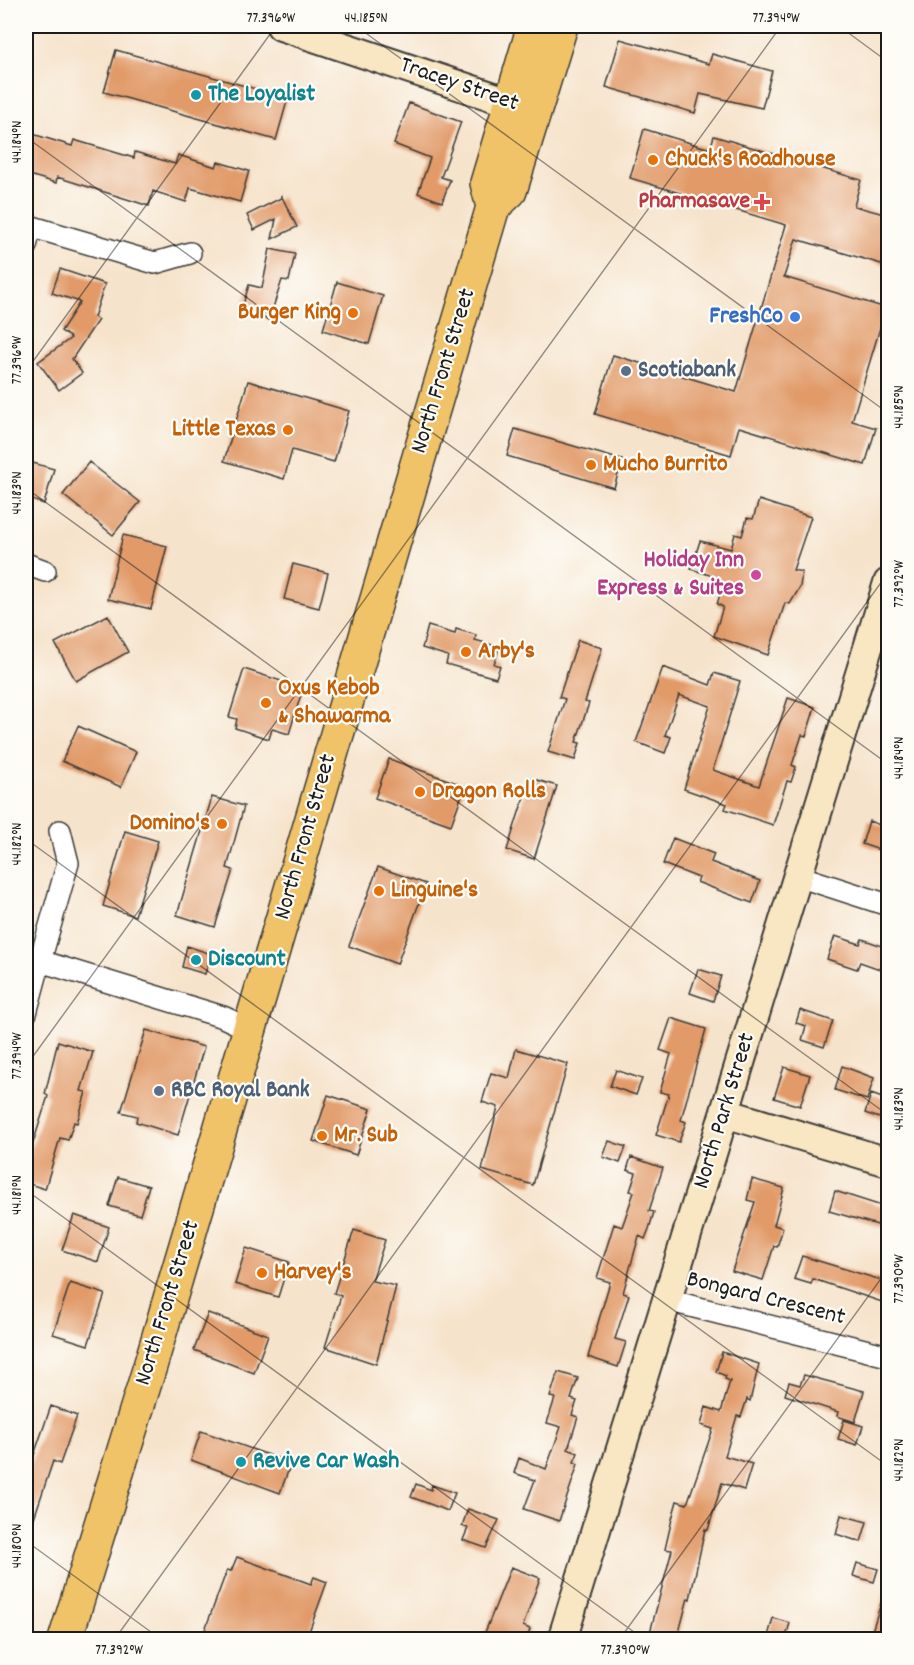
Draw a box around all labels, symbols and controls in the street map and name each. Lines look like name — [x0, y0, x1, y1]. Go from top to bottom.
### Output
text: 77.396°W — [247, 8, 296, 30]
text: 44.185°N — [344, 8, 388, 30]
text: 77.394°W — [752, 8, 800, 30]
street label: Tracey Street — [395, 49, 523, 121]
place label: The Loyalist — [208, 78, 315, 112]
marker: The Loyalist — [189, 88, 203, 102]
text: 44.184°N — [7, 121, 29, 163]
place label: Chuck's Roadhouse — [665, 143, 836, 177]
marker: Chuck's Roadhouse — [646, 153, 660, 167]
place label: Pharmasave — [638, 185, 750, 219]
marker: Pharmasave — [755, 195, 769, 209]
street label: North Front Street — [403, 284, 485, 458]
place label: Burger King — [238, 296, 341, 330]
place label: FreshCo — [709, 300, 783, 334]
marker: Burger King — [346, 306, 360, 320]
marker: FreshCo — [788, 310, 802, 324]
text: 77.396°W — [7, 335, 29, 384]
place label: Scotiabank — [638, 354, 736, 388]
marker: Scotiabank — [619, 364, 633, 378]
text: 44.185°N — [889, 385, 911, 429]
place label: Little Texas — [172, 413, 276, 447]
marker: Little Texas — [281, 423, 295, 437]
place label: Mucho Burrito — [603, 448, 728, 482]
marker: Mucho Burrito — [584, 458, 598, 472]
text: 44.183°N — [7, 471, 29, 515]
place label: Holiday Inn Express & Suites — [597, 544, 744, 606]
text: 77.392°W — [889, 560, 911, 608]
marker: Holiday Inn Express & Suites — [749, 568, 763, 582]
place label: Arby's — [478, 635, 535, 669]
marker: Arby's — [459, 645, 473, 659]
place label: Oxus Kebob & Shawarma — [278, 672, 391, 734]
marker: Oxus Kebob & Shawarma — [259, 696, 273, 710]
text: 44.184°N — [889, 737, 911, 779]
street label: North Front Street — [266, 750, 346, 924]
place label: Dragon Rolls — [432, 775, 546, 809]
marker: Dragon Rolls — [413, 785, 427, 799]
place label: Domino's — [129, 807, 210, 841]
marker: Domino's — [215, 817, 229, 831]
text: 44.182°N — [7, 822, 29, 866]
place label: Linguine's — [391, 874, 478, 908]
marker: Linguine's — [372, 884, 386, 898]
place label: Discount — [208, 943, 286, 977]
marker: Discount — [189, 953, 203, 967]
street label: North Park Street — [685, 1029, 765, 1193]
text: 77.394°W — [7, 1032, 29, 1080]
place label: RBC Royal Bank — [171, 1074, 310, 1108]
marker: RBC Royal Bank — [152, 1084, 166, 1098]
text: 44.183°N — [889, 1087, 911, 1131]
place label: Mr. Sub — [334, 1119, 398, 1153]
marker: Mr. Sub — [315, 1129, 329, 1143]
text: 44.181°N — [7, 1175, 29, 1215]
street label: North Front Street — [127, 1216, 209, 1390]
text: 77.390°W — [889, 1254, 911, 1304]
place label: Harvey's — [274, 1256, 352, 1290]
street label: Bongard Crescent — [683, 1263, 849, 1335]
marker: Harvey's — [255, 1266, 269, 1280]
text: 44.182°N — [889, 1438, 911, 1482]
place label: Revive Car Wash — [253, 1445, 399, 1479]
marker: Revive Car Wash — [234, 1455, 248, 1469]
text: 44.180°N — [7, 1524, 29, 1568]
text: 77.392°W — [95, 1640, 143, 1662]
text: 77.390°W — [600, 1640, 650, 1662]

